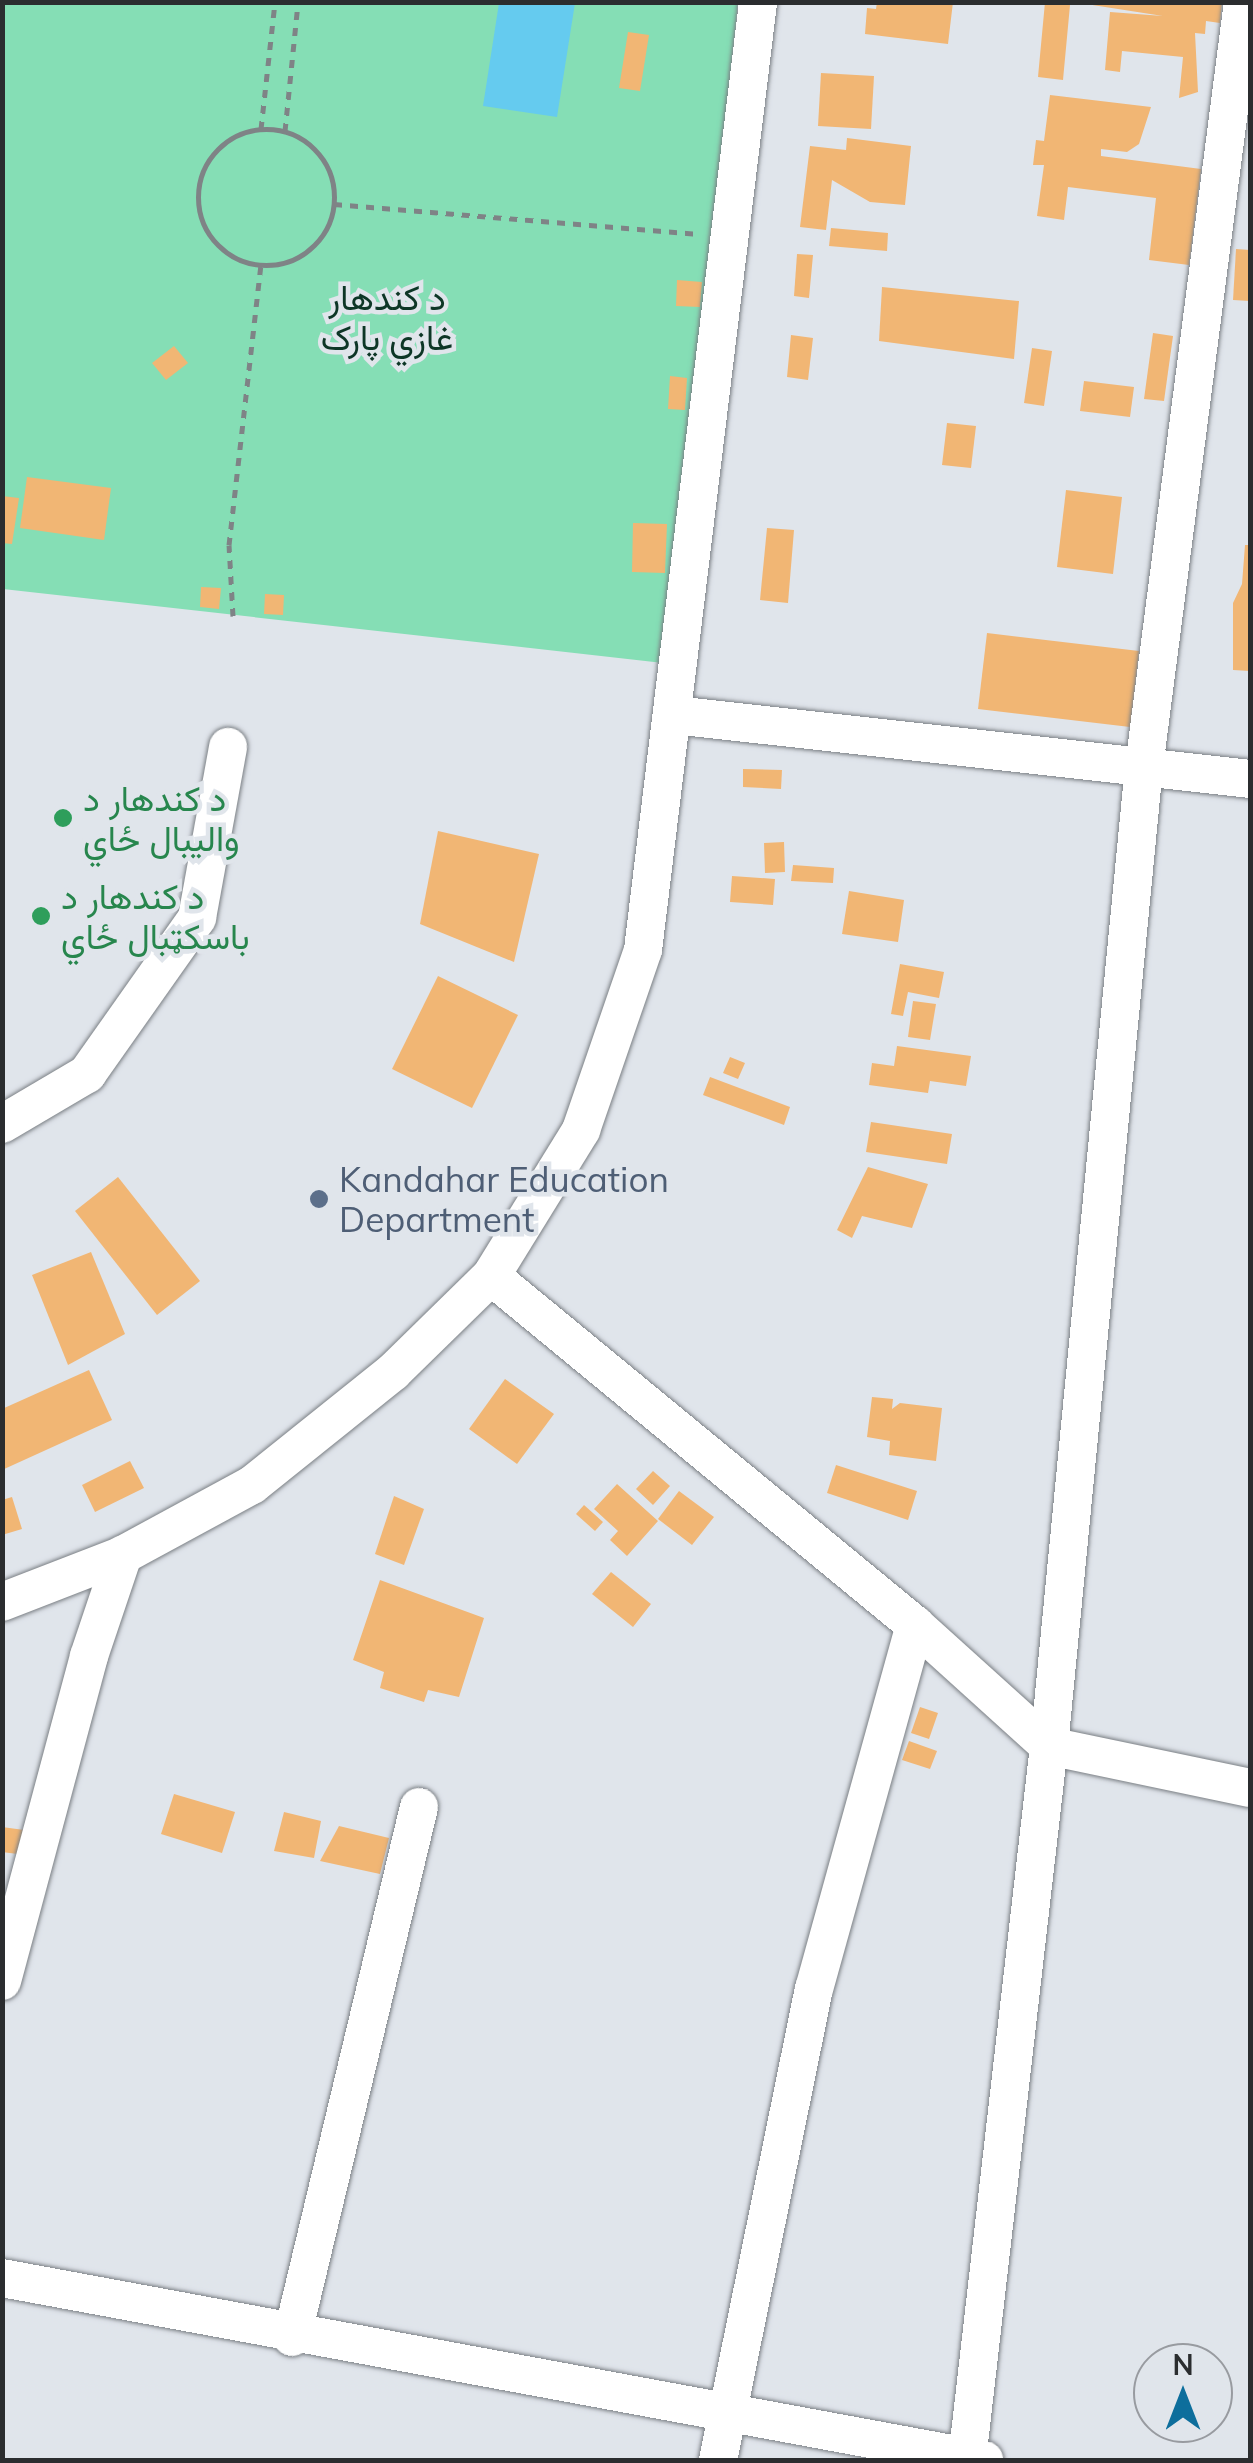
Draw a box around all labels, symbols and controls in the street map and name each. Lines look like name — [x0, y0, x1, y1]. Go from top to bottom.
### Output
park label: د کندهار غازي پارک — [321, 276, 453, 358]
place label: د کندهار د واليبال ځاي — [83, 777, 240, 859]
marker: د کندهار د واليبال ځاي — [52, 807, 74, 829]
place label: د کندهار د باسکټبال ځاي — [61, 875, 249, 957]
marker: د کندهار د باسکټبال ځاي — [30, 905, 52, 927]
place label: Kandahar Education Department — [339, 1158, 669, 1240]
marker: Kandahar Education Department — [308, 1188, 330, 1210]
north arrow — [1133, 2343, 1233, 2443]
text: N — [1172, 2347, 1194, 2382]

